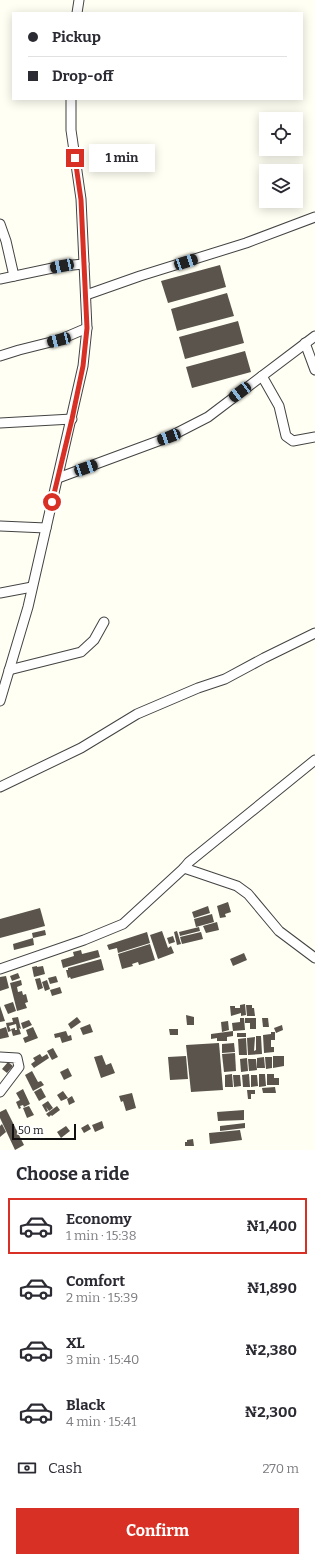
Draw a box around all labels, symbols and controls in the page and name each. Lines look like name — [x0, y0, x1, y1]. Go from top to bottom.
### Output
text: Pickup — [52, 28, 101, 46]
text: Drop-off — [52, 67, 113, 85]
map controls — [259, 112, 303, 208]
button: locate — [259, 112, 303, 156]
callout: 1 min — [89, 144, 155, 172]
route end — [66, 149, 84, 167]
text: 1 min — [106, 150, 138, 165]
button: layers — [259, 164, 303, 208]
car — [173, 253, 199, 271]
car — [49, 258, 75, 274]
car — [46, 331, 72, 349]
car — [227, 380, 253, 404]
car — [156, 427, 182, 447]
car — [73, 458, 99, 478]
route start — [43, 493, 61, 511]
scale bar — [12, 1122, 76, 1141]
text: 50 m — [18, 1124, 44, 1137]
text: Choose a ride — [16, 1163, 129, 1185]
icon: car — [18, 1208, 54, 1244]
text: Economy — [66, 1210, 132, 1228]
text: ₦1,400 — [246, 1217, 297, 1235]
text: 1 min · 15:38 — [66, 1228, 137, 1243]
icon: car — [18, 1270, 54, 1306]
text: Comfort — [66, 1272, 125, 1290]
text: ₦1,890 — [247, 1279, 297, 1297]
text: 2 min · 15:39 — [66, 1290, 138, 1305]
icon: car — [18, 1332, 54, 1368]
text: XL — [66, 1334, 85, 1352]
text: ₦2,380 — [245, 1341, 297, 1359]
text: 3 min · 15:40 — [66, 1352, 139, 1367]
icon: car — [18, 1394, 54, 1430]
text: Black — [66, 1396, 105, 1414]
text: ₦2,300 — [245, 1403, 297, 1421]
text: 4 min · 15:41 — [66, 1414, 136, 1429]
icon: cash — [16, 1457, 38, 1479]
text: Cash — [48, 1459, 82, 1477]
text: 270 m — [262, 1461, 299, 1476]
button: Confirm — [16, 1508, 299, 1554]

